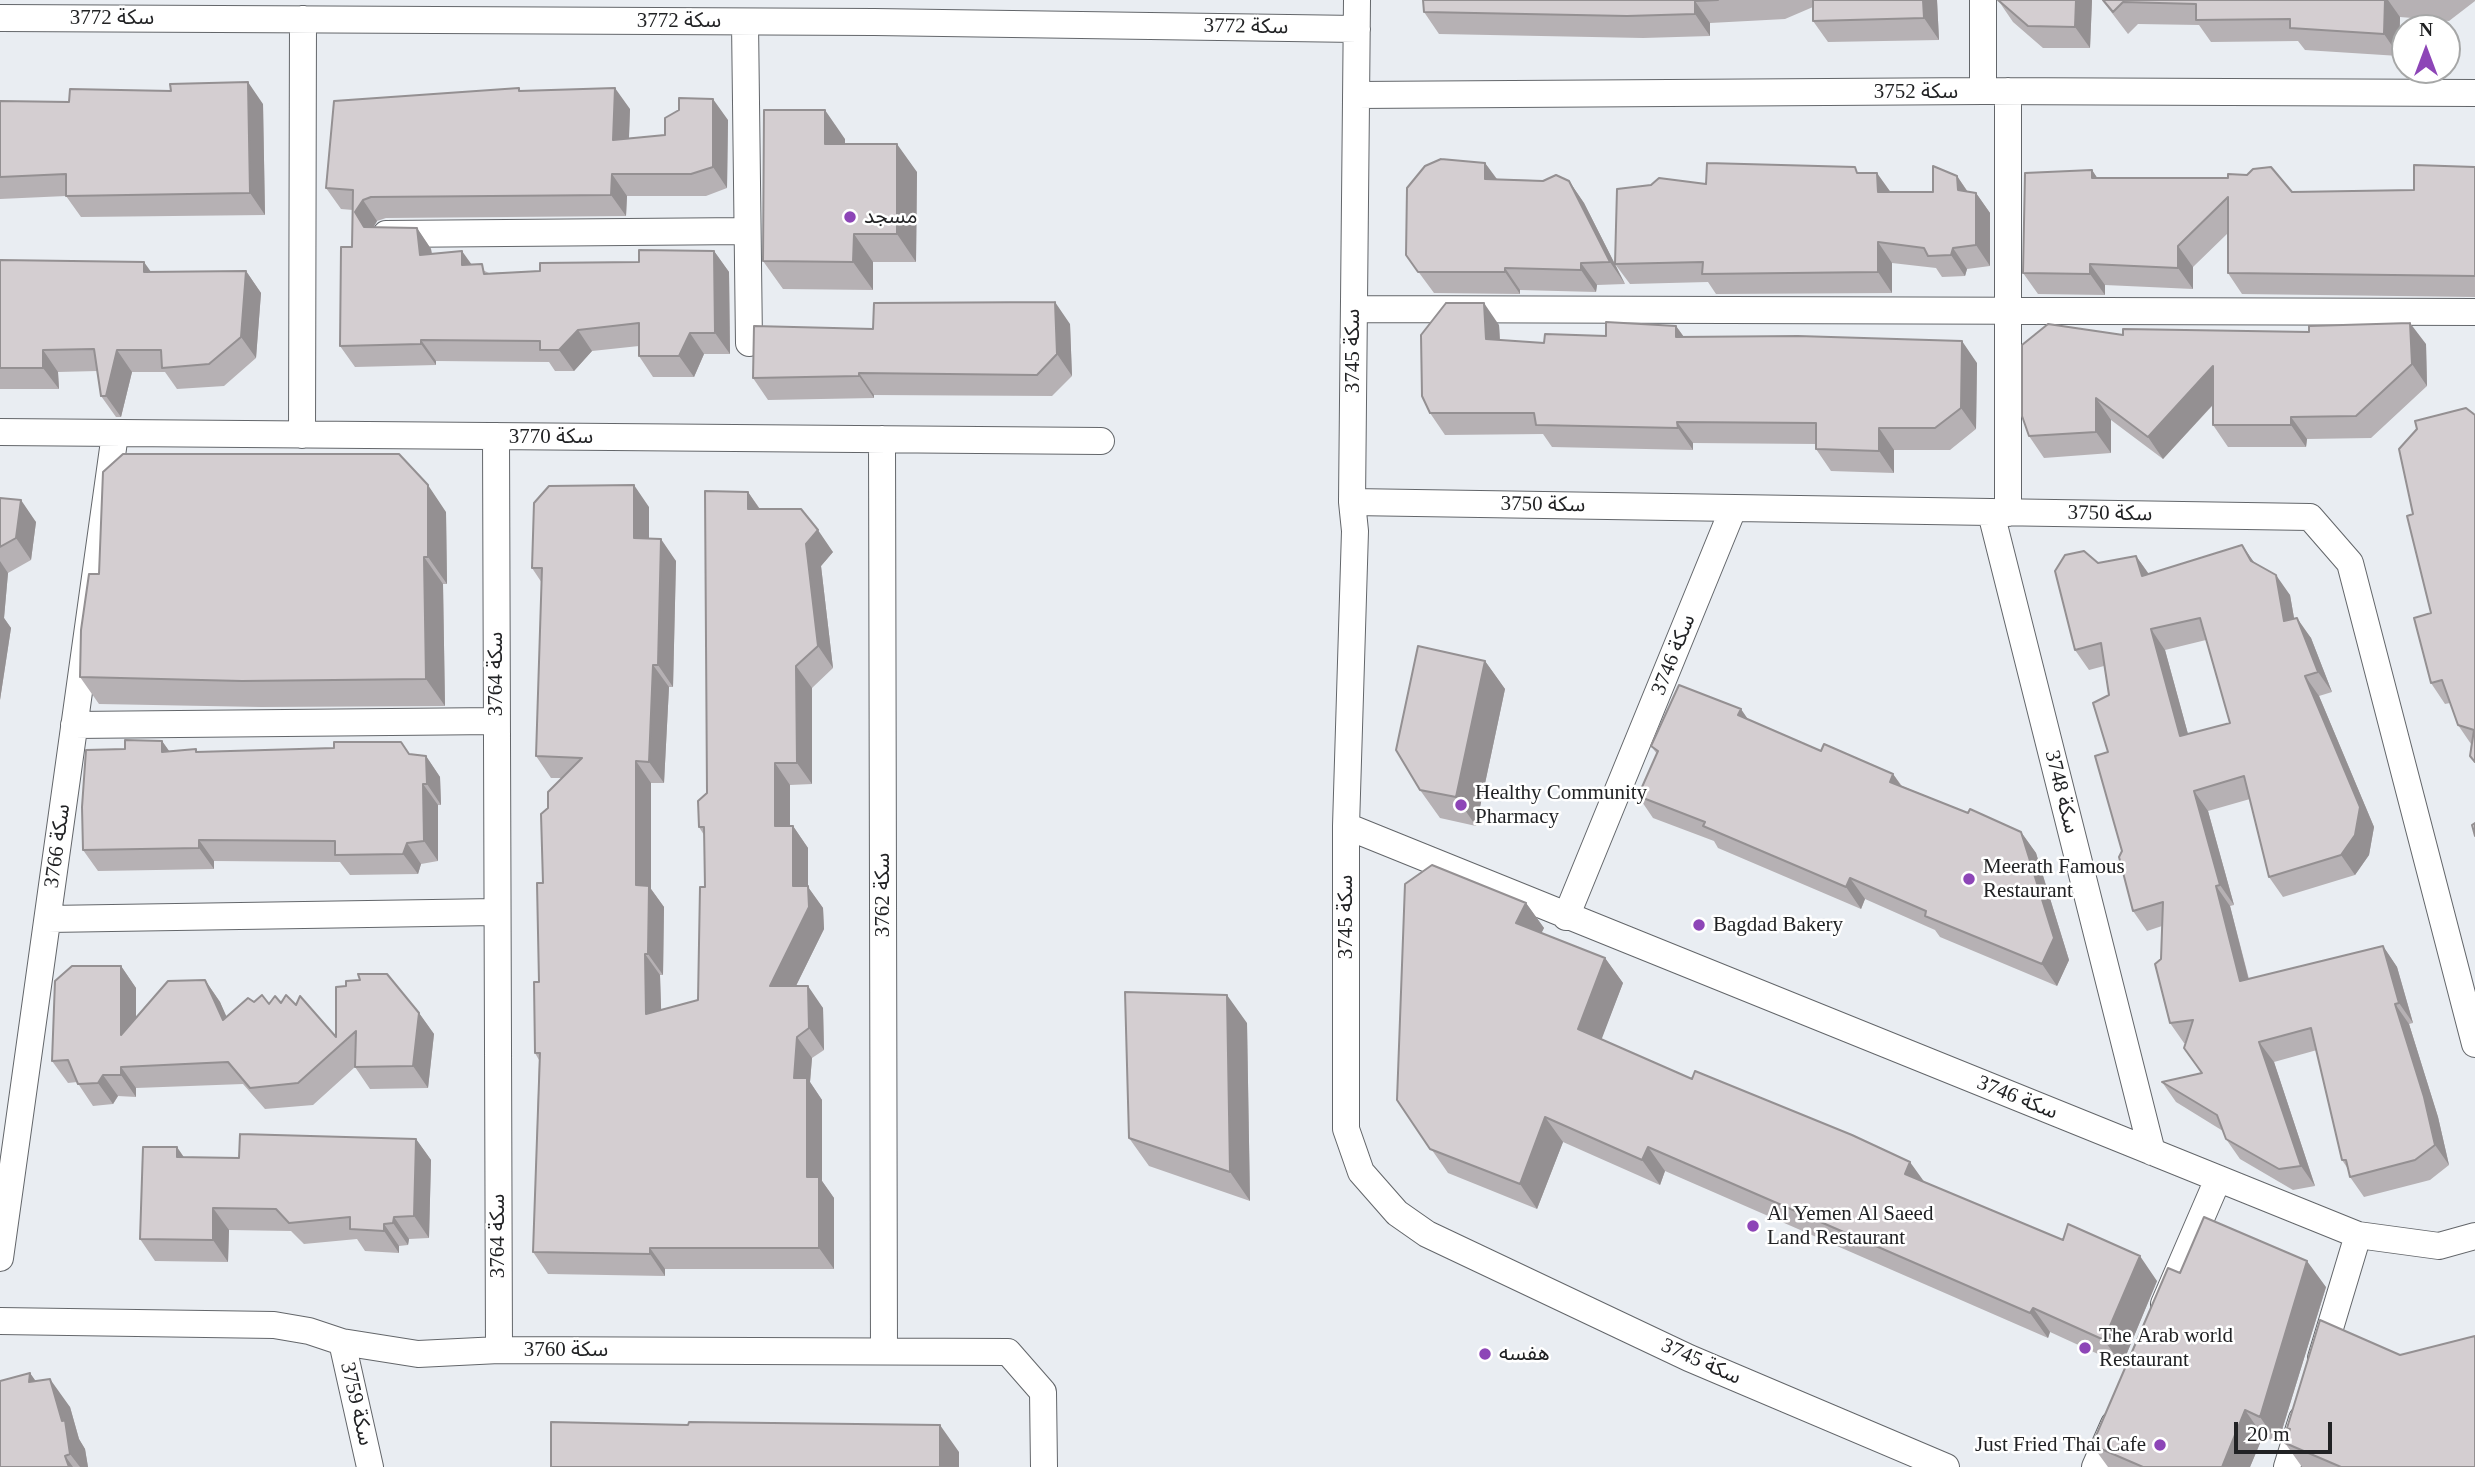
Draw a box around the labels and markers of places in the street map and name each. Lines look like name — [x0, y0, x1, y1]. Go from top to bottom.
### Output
place label: مسجد — [864, 204, 917, 230]
marker: مسجد — [842, 209, 858, 225]
place label: Healthy Community Pharmacy — [1475, 780, 1647, 830]
marker: Healthy Community Pharmacy — [1453, 797, 1469, 813]
place label: Meerath Famous Restaurant — [1983, 854, 2125, 904]
marker: Meerath Famous Restaurant — [1961, 871, 1977, 887]
place label: Bagdad Bakery — [1713, 912, 1843, 938]
marker: Bagdad Bakery — [1691, 917, 1707, 933]
place label: Al Yemen Al Saeed Land Restaurant — [1767, 1201, 1933, 1251]
marker: Al Yemen Al Saeed Land Restaurant — [1745, 1218, 1761, 1234]
place label: The Arab world Restaurant — [2099, 1323, 2233, 1373]
marker: The Arab world Restaurant — [2077, 1340, 2093, 1356]
place label: هفسه — [1499, 1341, 1550, 1367]
marker: هفسه — [1477, 1346, 1493, 1362]
place label: Just Fried Thai Cafe — [1975, 1432, 2146, 1458]
marker: Just Fried Thai Cafe — [2152, 1437, 2168, 1453]

